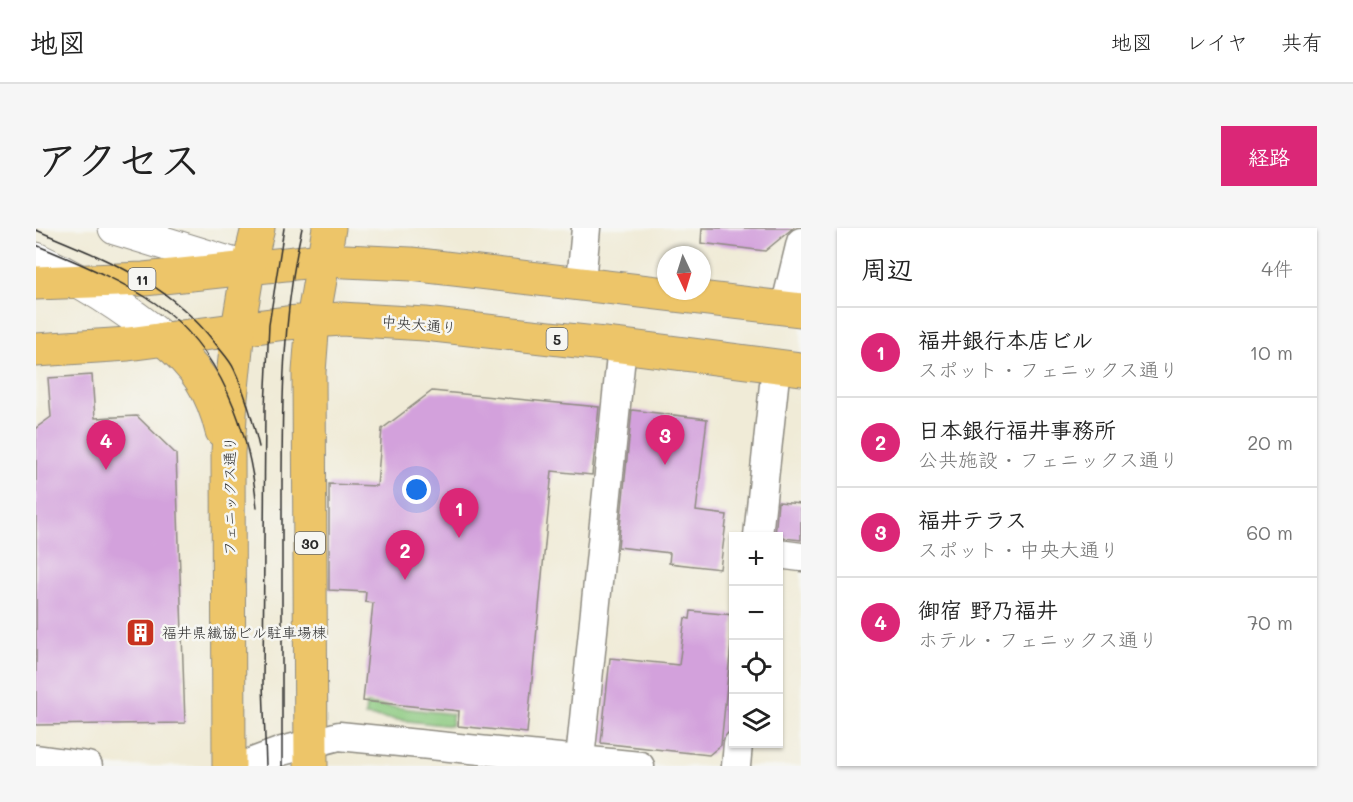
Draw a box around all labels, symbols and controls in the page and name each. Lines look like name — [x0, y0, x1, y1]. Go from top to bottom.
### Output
text: 地図 — [30, 24, 86, 60]
text: 地図 — [1111, 28, 1153, 55]
text: レイヤ — [1186, 28, 1248, 55]
text: 共有 — [1281, 28, 1323, 55]
button: 経路 — [1221, 126, 1317, 186]
text: アクセス — [36, 131, 201, 186]
north arrow — [657, 246, 711, 300]
text: 周辺 — [861, 252, 913, 286]
text: 4件 — [1261, 255, 1293, 281]
road number: 11 — [128, 268, 156, 290]
street label: 中央大通り — [381, 311, 457, 337]
text: 福井銀行本店ビル — [918, 325, 1094, 354]
road number: 5 — [546, 328, 568, 350]
text: 1 — [876, 339, 885, 365]
text: 10 m — [1249, 339, 1293, 365]
text: スポット · フェニックス通り — [918, 356, 1179, 382]
text: 日本銀行福井事務所 — [918, 415, 1116, 444]
pin: 3 — [646, 416, 684, 465]
pin: 4 — [86, 420, 126, 470]
text: 2 — [875, 429, 886, 455]
text: 20 m — [1247, 429, 1293, 455]
street label: フェニックス通り — [219, 436, 239, 556]
text: 公共施設 · フェニックス通り — [918, 446, 1179, 472]
your location — [402, 475, 431, 504]
pin: 1 — [440, 488, 478, 538]
text: 福井テラス — [918, 505, 1027, 534]
text: 3 — [875, 519, 887, 545]
text: 60 m — [1246, 519, 1293, 545]
pin: 2 — [386, 530, 424, 580]
road number: 30 — [295, 532, 325, 554]
map controls — [729, 532, 783, 748]
button: + — [729, 532, 783, 586]
text: スポット · 中央大通り — [918, 536, 1120, 562]
button: − — [729, 586, 783, 640]
text: 御宿 野乃福井 — [918, 595, 1058, 624]
text: 4 — [874, 609, 887, 635]
text: 70 m — [1247, 609, 1293, 635]
building icon: 福井県繊協ビル駐車場棟 — [125, 616, 157, 648]
place label: 福井県繊協ビル駐車場棟 — [162, 622, 327, 642]
text: ホテル · フェニックス通り — [918, 626, 1158, 652]
button: locate — [729, 640, 783, 694]
button: layers — [729, 694, 783, 748]

